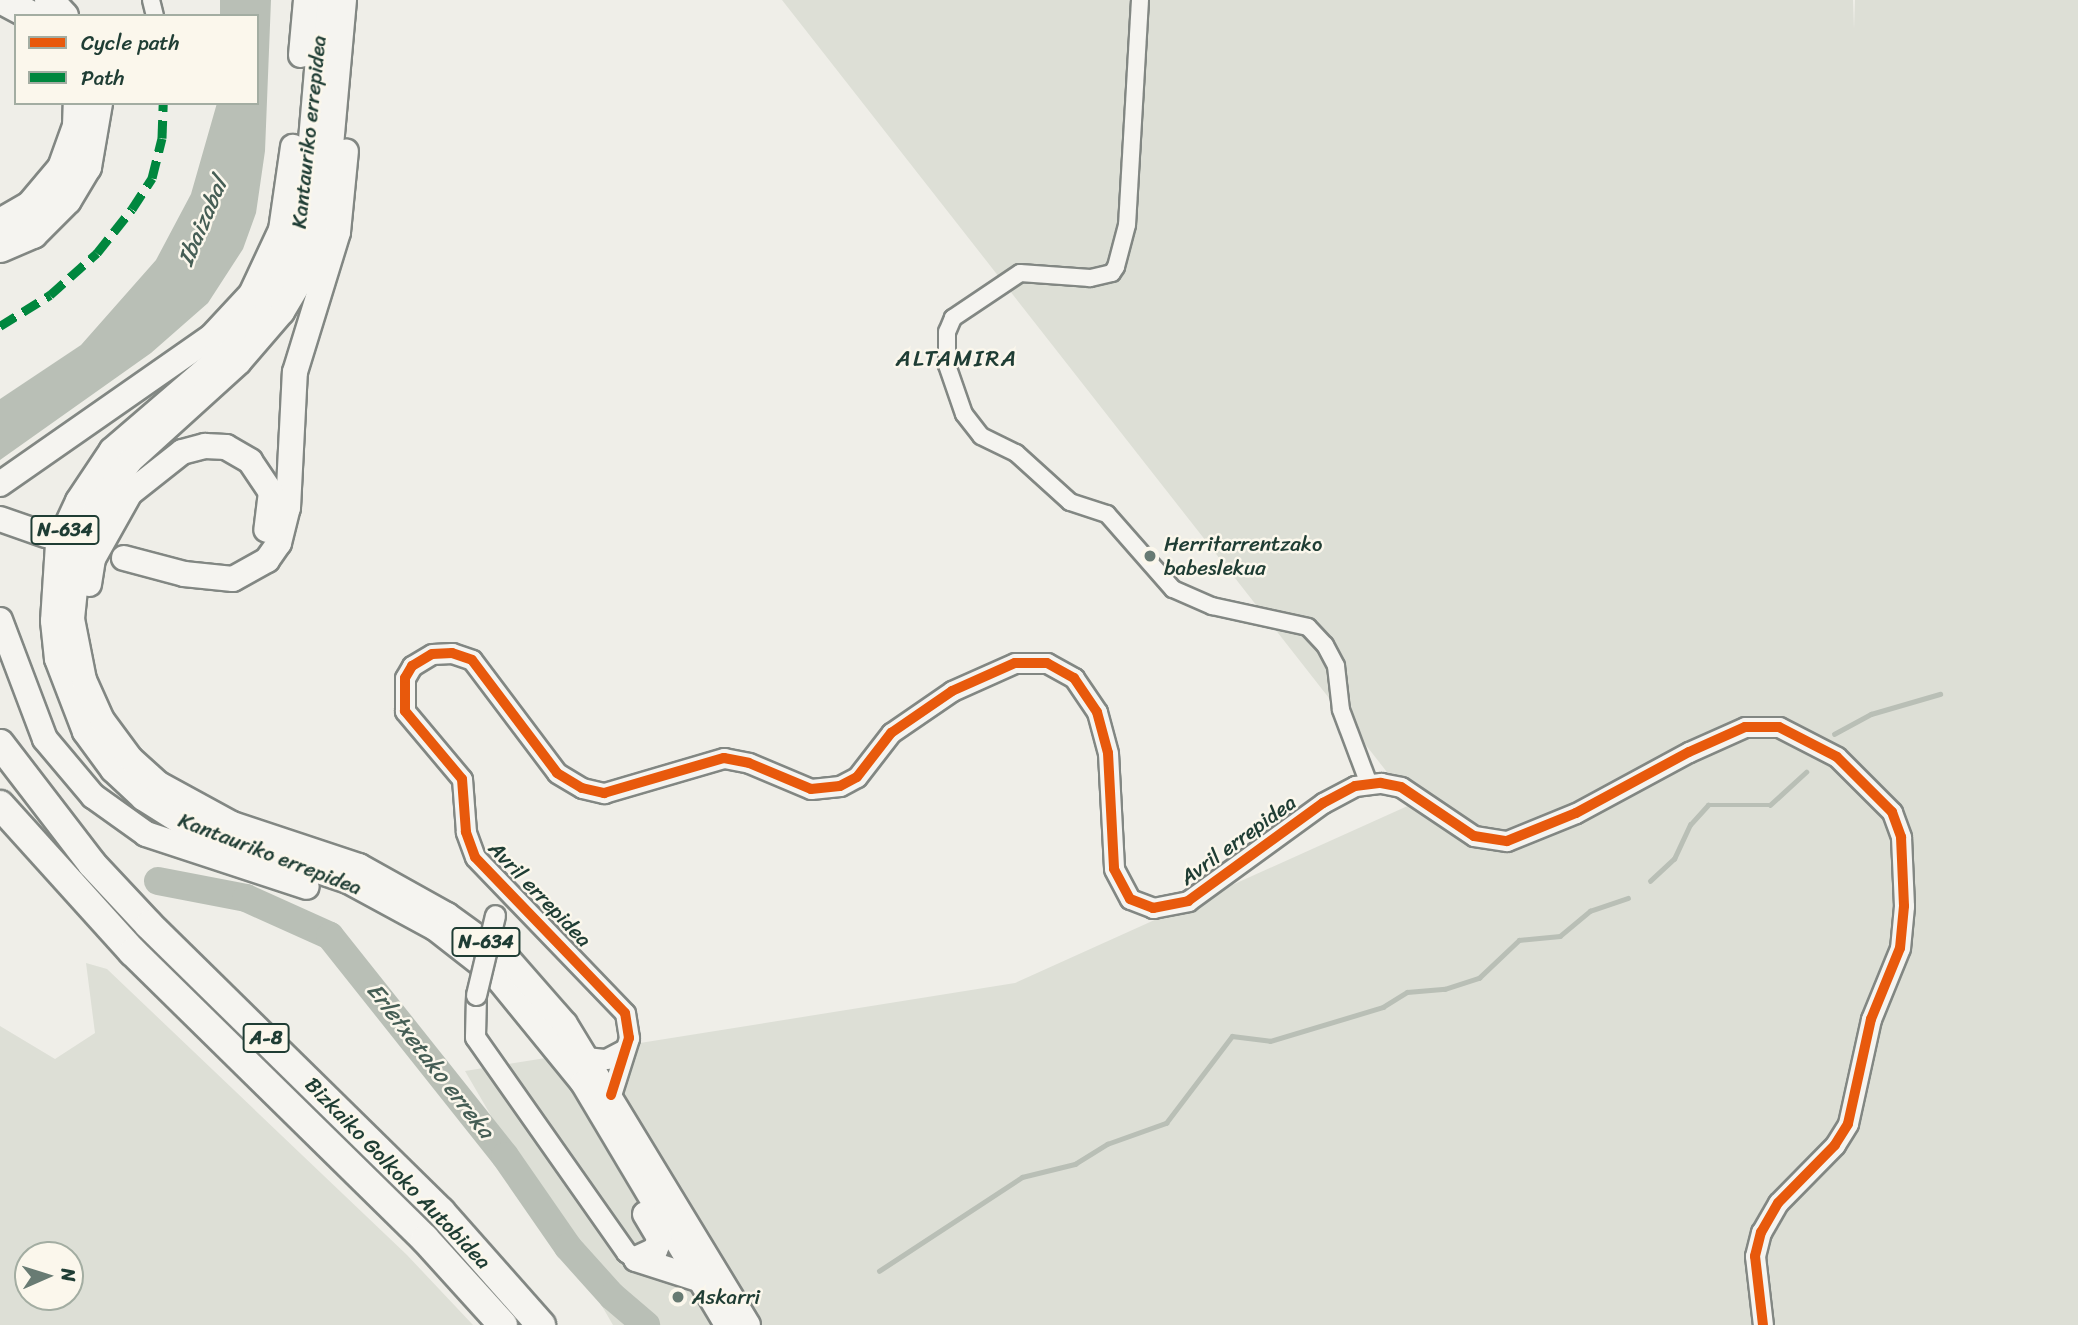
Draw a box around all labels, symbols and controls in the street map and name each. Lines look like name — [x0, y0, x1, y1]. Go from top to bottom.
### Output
legend — [14, 14, 259, 105]
text: Cycle path — [81, 24, 180, 62]
street label: Kantauriko errepidea — [286, 34, 332, 230]
text: Path — [81, 59, 124, 97]
water label: Ibaizabal — [172, 174, 234, 270]
district label: ALTAMIRA — [898, 345, 1016, 373]
road number: N-634 — [30, 514, 100, 545]
place label: Herritarrentzako babeslekua — [1164, 531, 1322, 581]
marker: Herritarrentzako babeslekua — [1142, 548, 1158, 564]
street label: Avril errepidea — [1175, 789, 1301, 891]
street label: Kantauriko errepidea — [174, 807, 366, 901]
street label: Avril errepidea — [483, 836, 597, 952]
road number: N-634 — [451, 926, 521, 958]
water label: Erletxetako erreka — [360, 977, 500, 1145]
road number: A-8 — [242, 1022, 290, 1054]
street label: Bizkaiko Golkoko Autobidea — [300, 1072, 496, 1274]
north arrow — [14, 1241, 84, 1311]
text: N — [52, 1268, 85, 1282]
place label: Askarri — [692, 1284, 760, 1310]
marker: Askarri — [670, 1289, 686, 1305]

